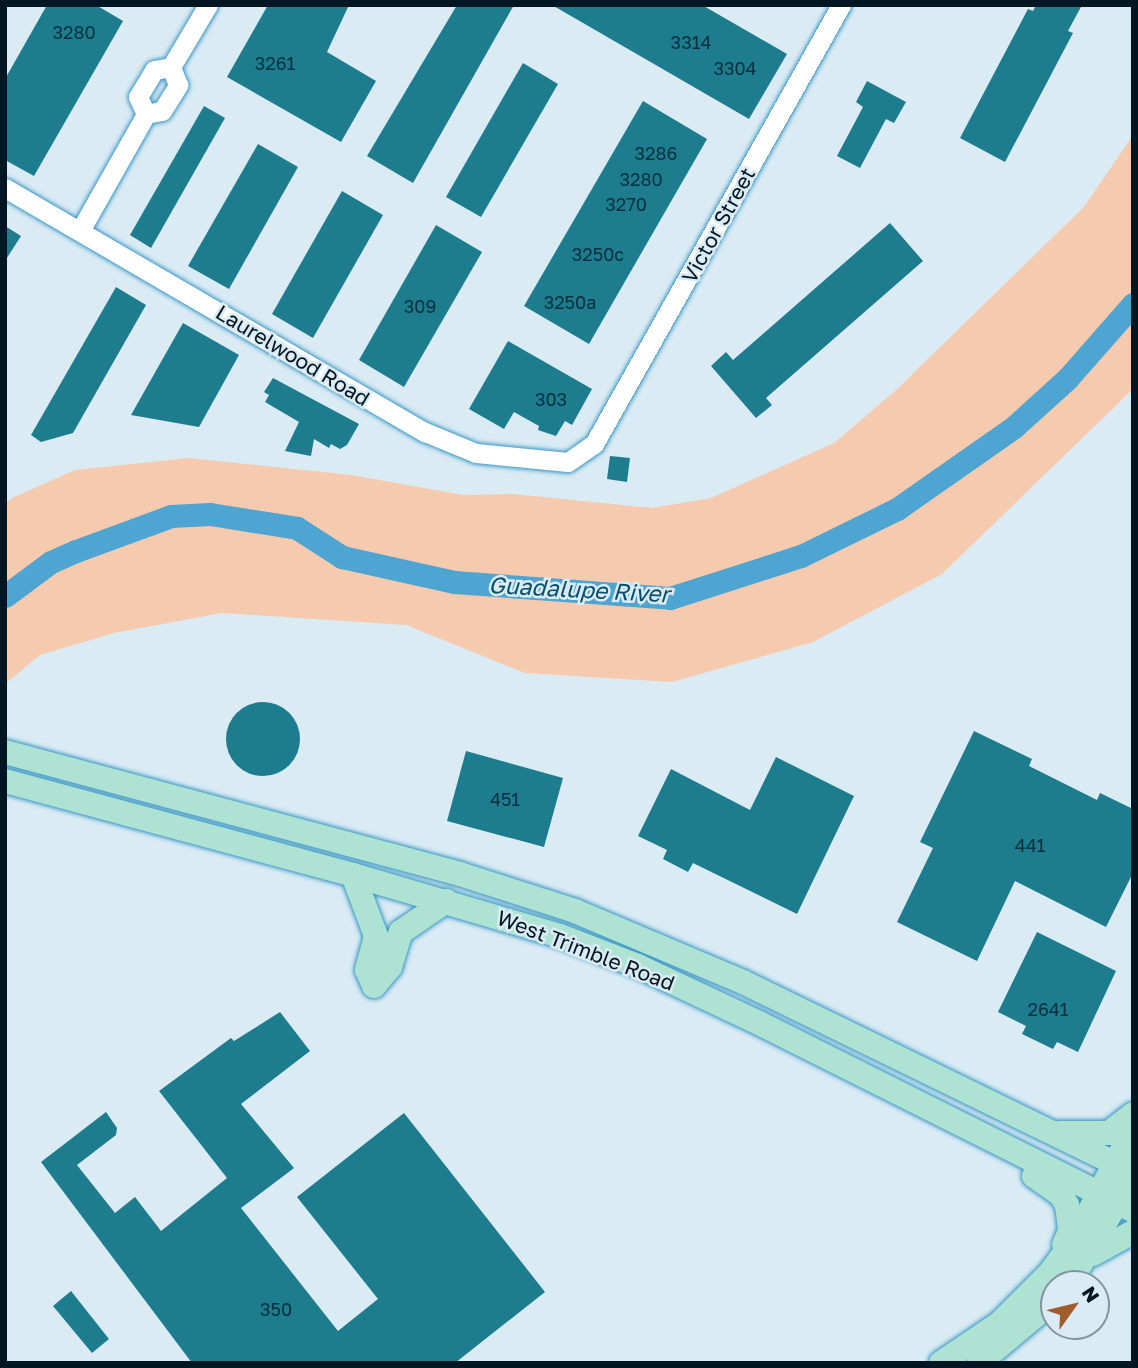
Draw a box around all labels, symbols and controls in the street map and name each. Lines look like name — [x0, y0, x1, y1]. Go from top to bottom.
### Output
house number: 3280 — [52, 21, 96, 43]
house number: 3314 — [671, 31, 711, 53]
house number: 3261 — [255, 52, 295, 74]
house number: 3304 — [713, 57, 757, 79]
house number: 3286 — [635, 142, 677, 164]
street label: Victor Street — [676, 163, 760, 287]
house number: 3280 — [619, 168, 663, 190]
house number: 3270 — [605, 193, 647, 215]
house number: 3250c — [572, 243, 624, 265]
house number: 3250a — [544, 291, 596, 313]
house number: 309 — [404, 295, 436, 317]
street label: Laurelwood Road — [211, 299, 375, 411]
house number: 303 — [535, 388, 567, 410]
water label: Guadalupe River — [488, 570, 670, 608]
house number: 451 — [490, 788, 520, 810]
house number: 441 — [1015, 834, 1045, 856]
street label: West Trimble Road — [494, 905, 678, 995]
house number: 2641 — [1027, 998, 1069, 1020]
north arrow — [1040, 1270, 1110, 1340]
text: N — [1078, 1282, 1105, 1307]
house number: 350 — [260, 1298, 292, 1320]

